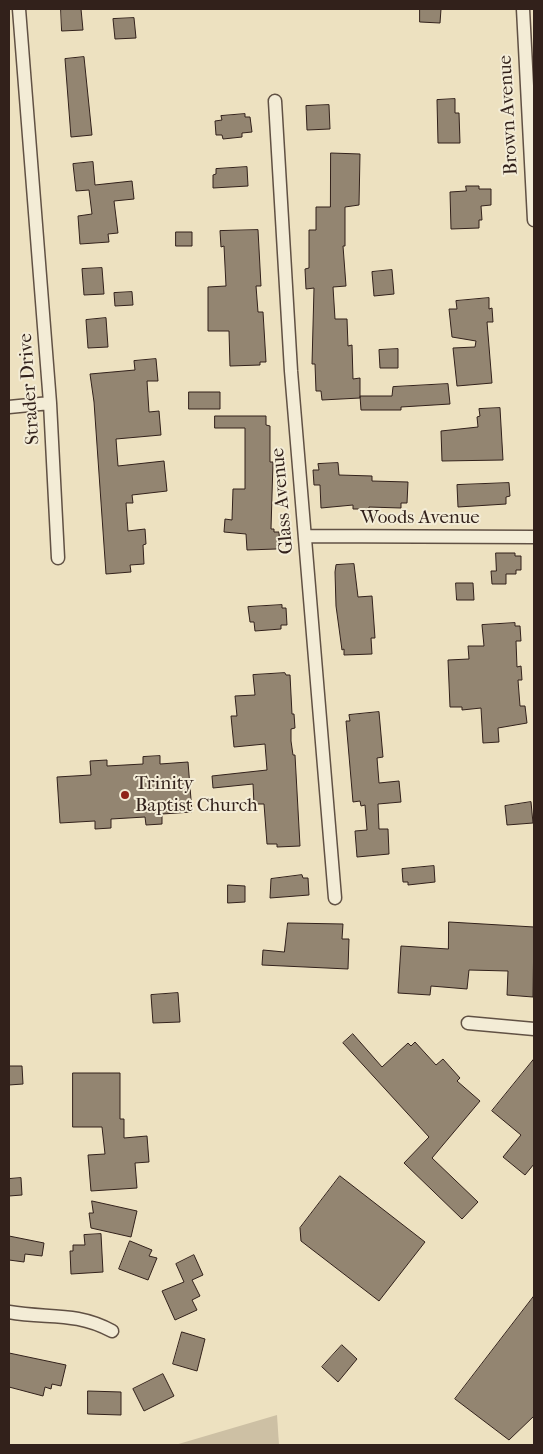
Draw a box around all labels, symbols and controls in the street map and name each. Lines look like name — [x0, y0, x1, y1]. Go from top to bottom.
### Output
street label: Brown Avenue — [494, 54, 524, 176]
street label: Strader Drive — [15, 332, 45, 446]
street label: Glass Avenue — [267, 447, 299, 555]
street label: Woods Avenue — [360, 507, 480, 529]
place label: Trinity Baptist Church — [135, 773, 258, 817]
marker: Trinity Baptist Church — [119, 789, 131, 801]

